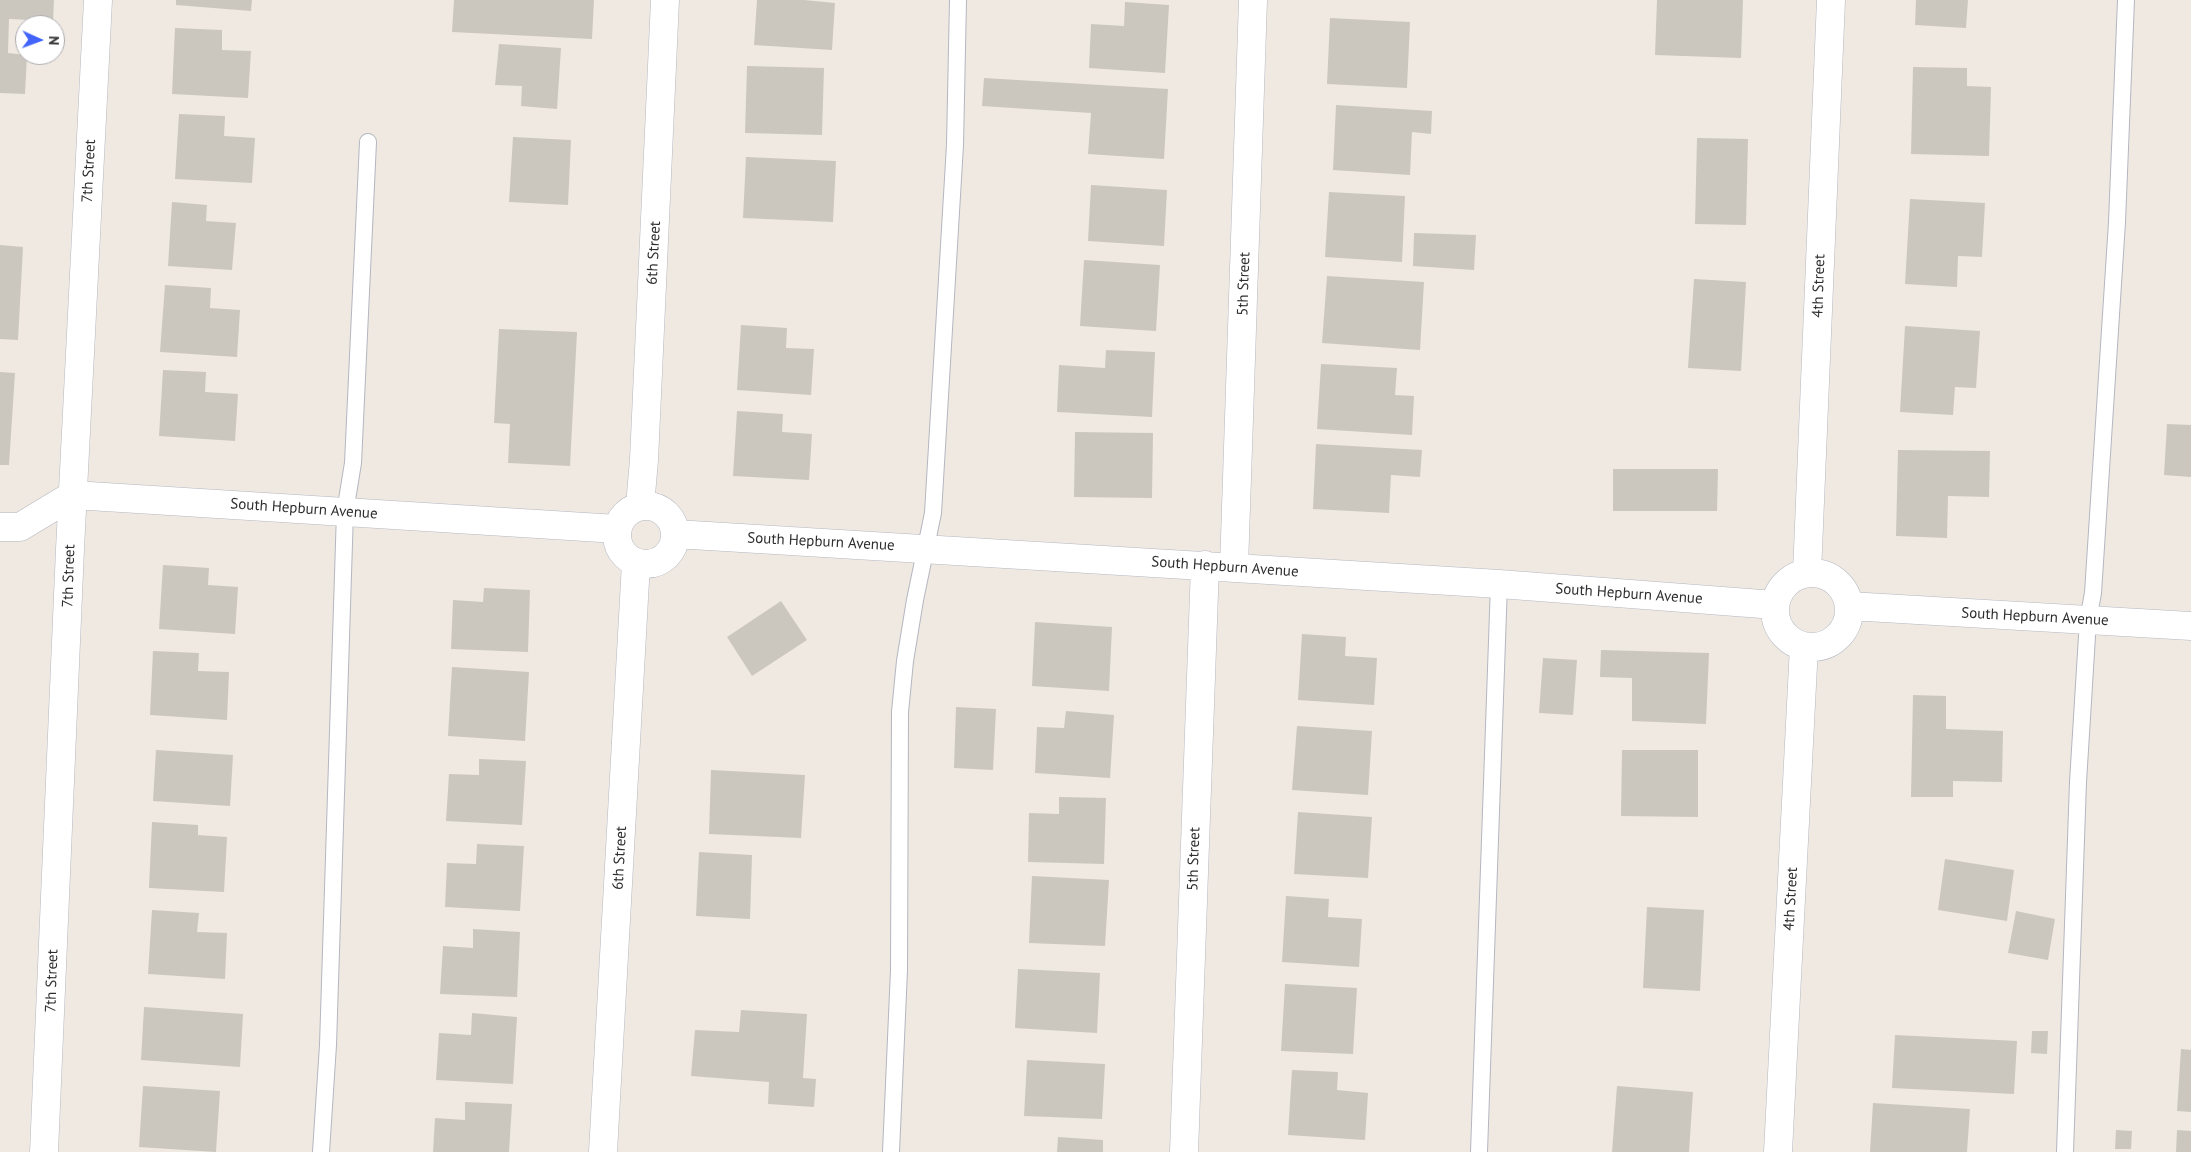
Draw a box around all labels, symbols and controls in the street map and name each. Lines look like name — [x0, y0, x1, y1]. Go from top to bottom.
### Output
north arrow — [15, 15, 65, 65]
text: N — [45, 36, 63, 45]
street label: 7th Street — [78, 139, 100, 203]
street label: 6th Street — [643, 221, 665, 285]
street label: 5th Street — [1234, 252, 1254, 316]
street label: 4th Street — [1809, 254, 1829, 318]
street label: South Hepburn Avenue — [230, 495, 378, 523]
street label: South Hepburn Avenue — [747, 529, 895, 555]
street label: 7th Street — [59, 544, 79, 608]
street label: South Hepburn Avenue — [1151, 553, 1299, 581]
street label: South Hepburn Avenue — [1555, 580, 1703, 608]
street label: South Hepburn Avenue — [1961, 604, 2109, 630]
street label: 6th Street — [609, 826, 631, 890]
street label: 5th Street — [1184, 827, 1204, 891]
street label: 4th Street — [1780, 867, 1802, 931]
street label: 7th Street — [42, 949, 62, 1013]

